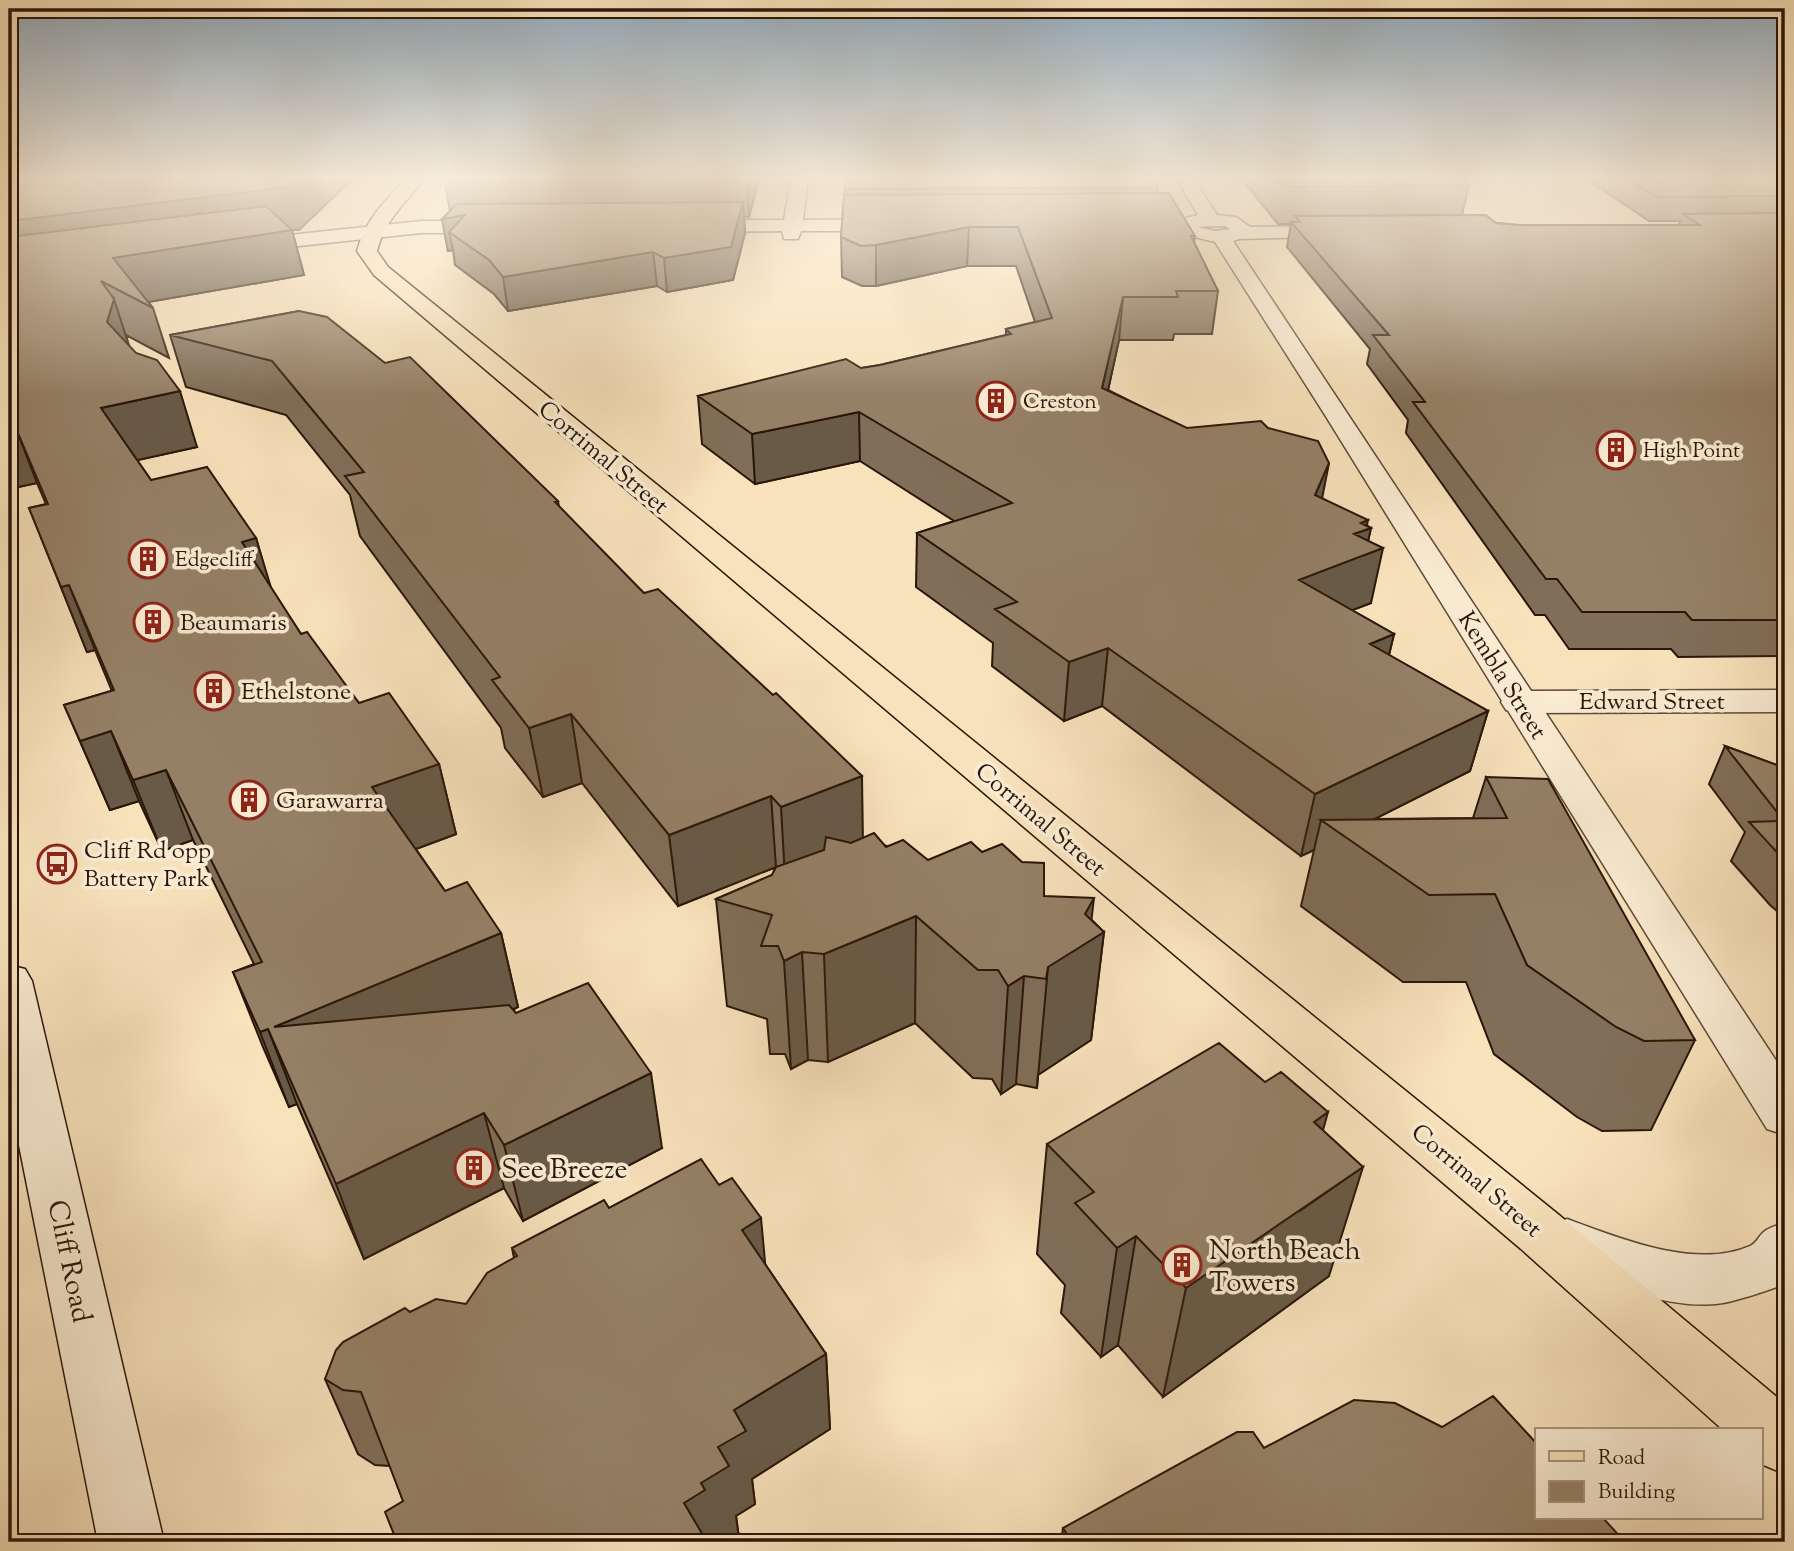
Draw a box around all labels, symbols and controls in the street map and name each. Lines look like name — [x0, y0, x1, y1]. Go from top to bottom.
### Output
building icon: Creston — [975, 380, 1017, 422]
place label: Creston — [1023, 388, 1097, 418]
street label: Corrimal Street — [530, 394, 675, 523]
building icon: High Point — [1595, 429, 1637, 471]
place label: High Point — [1643, 437, 1740, 467]
building icon: Edgecliff — [127, 538, 169, 580]
place label: Edgecliff — [175, 546, 254, 576]
building icon: Beaumaris — [132, 601, 174, 643]
street label: Kembla Street — [1448, 606, 1554, 747]
place label: Beaumaris — [180, 607, 287, 641]
building icon: Ethelstone — [193, 670, 235, 712]
place label: Ethelstone — [241, 676, 351, 710]
street label: Edward Street — [1579, 686, 1725, 720]
street label: Corrimal Street — [967, 756, 1112, 885]
building icon: Garawarra — [228, 779, 270, 821]
place label: Garawarra — [276, 785, 384, 819]
place label: Cliff Rd opp Battery Park — [84, 835, 211, 897]
bus stop icon: Cliff Rd opp Battery Park — [36, 843, 78, 885]
street label: Corrimal Street — [1403, 1117, 1548, 1246]
building icon: See Breeze — [453, 1147, 495, 1189]
place label: See Breeze — [501, 1151, 628, 1191]
street label: Cliff Road — [36, 1197, 101, 1327]
place label: North Beach Towers — [1209, 1232, 1361, 1304]
building icon: North Beach Towers — [1161, 1244, 1203, 1286]
legend — [1535, 1428, 1762, 1520]
text: Road — [1598, 1444, 1645, 1474]
text: Building — [1598, 1478, 1675, 1508]

